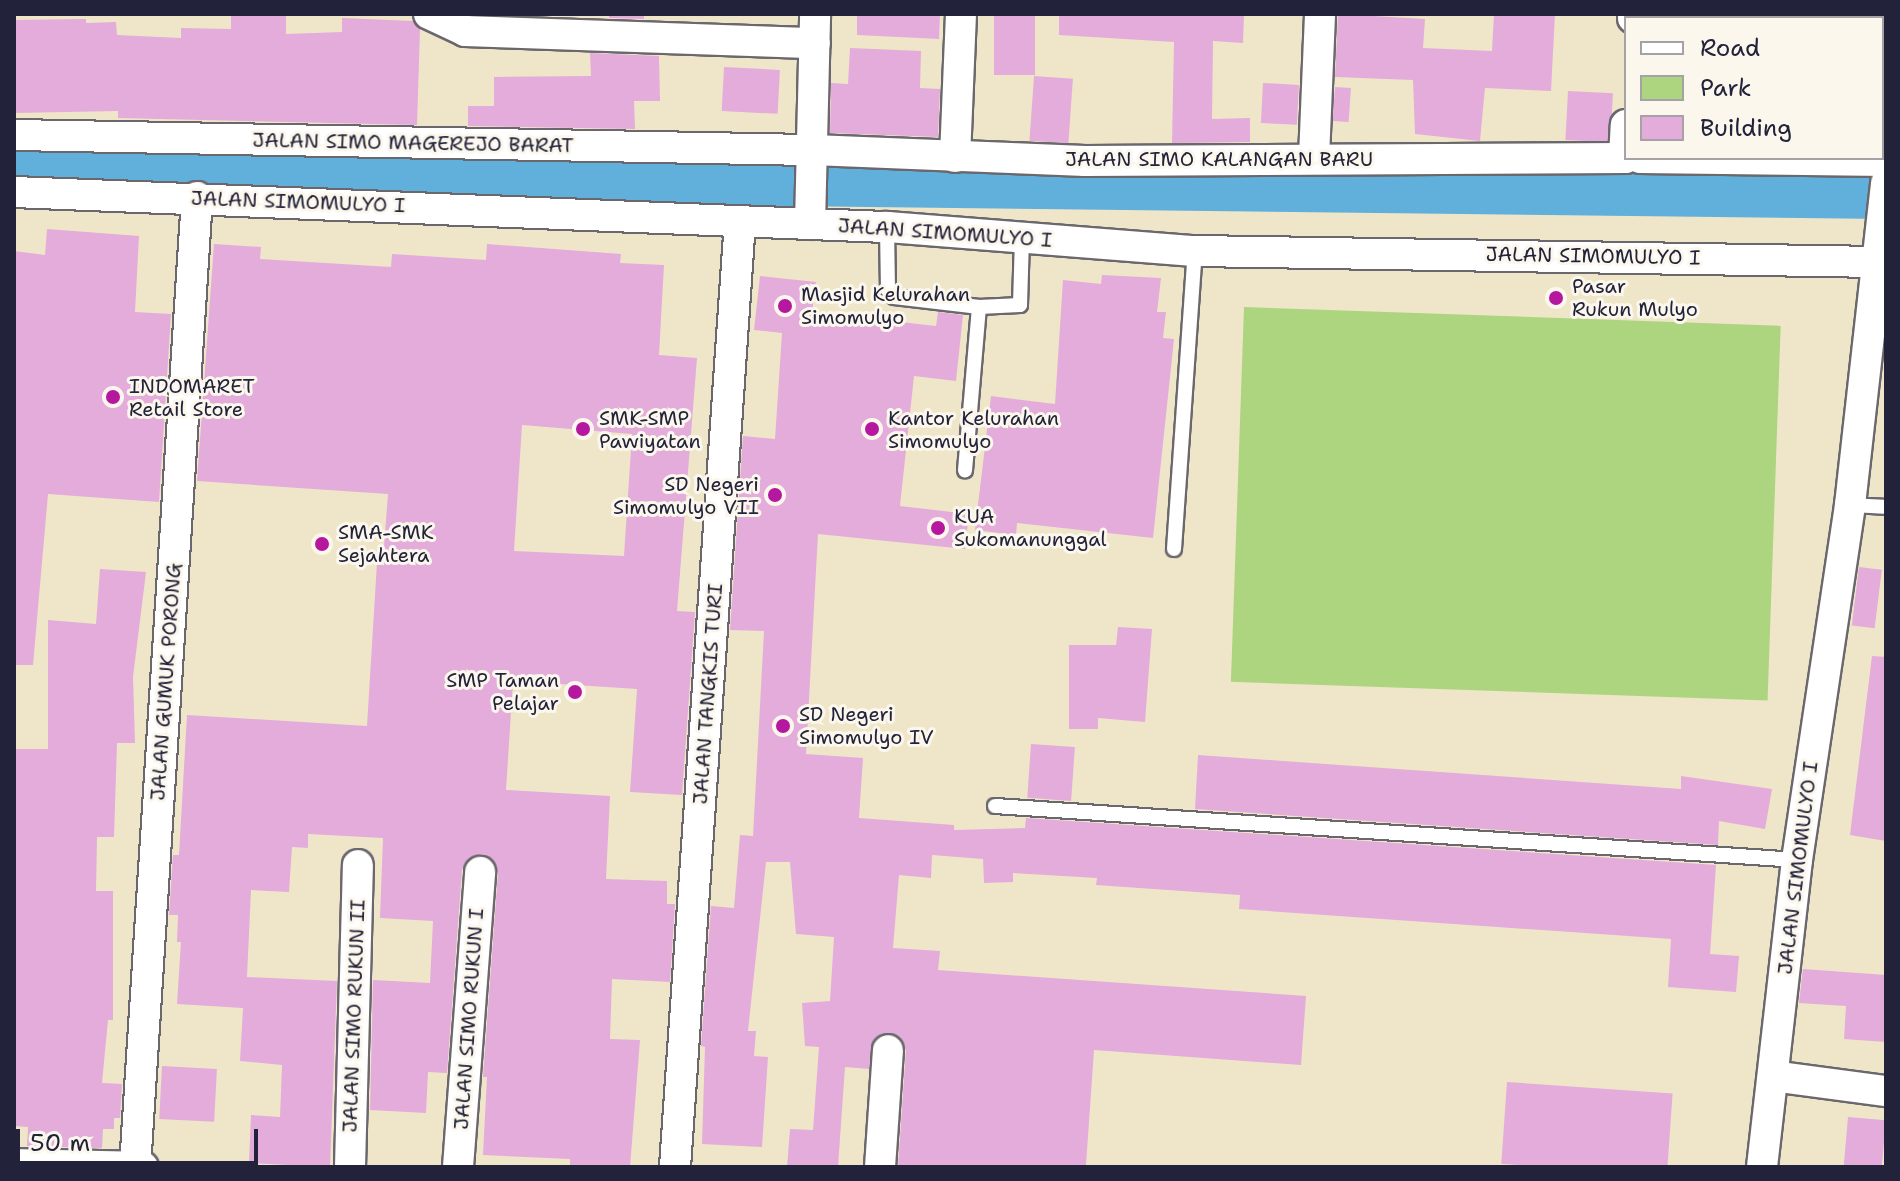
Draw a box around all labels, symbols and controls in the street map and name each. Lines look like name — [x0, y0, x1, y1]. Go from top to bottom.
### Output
legend — [1624, 16, 1884, 160]
text: Road — [1700, 32, 1760, 64]
text: Park — [1700, 72, 1752, 104]
text: Building — [1700, 112, 1792, 144]
street label: JALAN SIMO MAGEREJO BARAT — [252, 128, 574, 158]
street label: JALAN SIMO KALANGAN BARU — [1065, 147, 1373, 171]
street label: JALAN SIMOMULYO I — [190, 186, 406, 218]
street label: JALAN SIMOMULYO I — [837, 214, 1053, 252]
street label: JALAN SIMOMULYO I — [1486, 242, 1700, 270]
place label: Pasar Rukun Mulyo — [1572, 274, 1698, 321]
place label: Masjid Kelurahan Simomulyo — [801, 282, 970, 329]
marker: Pasar Rukun Mulyo — [1547, 289, 1565, 307]
marker: Masjid Kelurahan Simomulyo — [776, 297, 794, 315]
place label: INDOMARET Retail Store — [129, 374, 255, 421]
marker: INDOMARET Retail Store — [104, 388, 122, 406]
place label: SMK-SMP Pawiyatan — [599, 406, 701, 453]
place label: Kantor Kelurahan Simomulyo — [888, 406, 1059, 453]
marker: SMK-SMP Pawiyatan — [574, 420, 592, 438]
marker: Kantor Kelurahan Simomulyo — [863, 420, 881, 438]
place label: SD Negeri Simomulyo VII — [613, 472, 759, 519]
marker: SD Negeri Simomulyo VII — [766, 486, 784, 504]
place label: KUA Sukomanunggal — [954, 504, 1107, 551]
marker: KUA Sukomanunggal — [929, 519, 947, 537]
place label: SMA-SMK Sejahtera — [338, 520, 434, 567]
marker: SMA-SMK Sejahtera — [313, 535, 331, 553]
street label: JALAN GUMUK PORONG — [146, 562, 186, 802]
street label: JALAN TANGKIS TURI — [688, 583, 728, 805]
place label: SMP Taman Pelajar — [446, 668, 559, 715]
marker: SMP Taman Pelajar — [566, 683, 584, 701]
place label: SD Negeri Simomulyo IV — [799, 702, 933, 749]
marker: SD Negeri Simomulyo IV — [774, 717, 792, 735]
street label: JALAN SIMOMULYO I — [1773, 760, 1823, 976]
street label: JALAN SIMO RUKUN II — [338, 899, 370, 1133]
street label: JALAN SIMO RUKUN I — [449, 907, 489, 1131]
scale bar — [20, 1113, 262, 1163]
text: 50 m — [30, 1127, 90, 1159]

